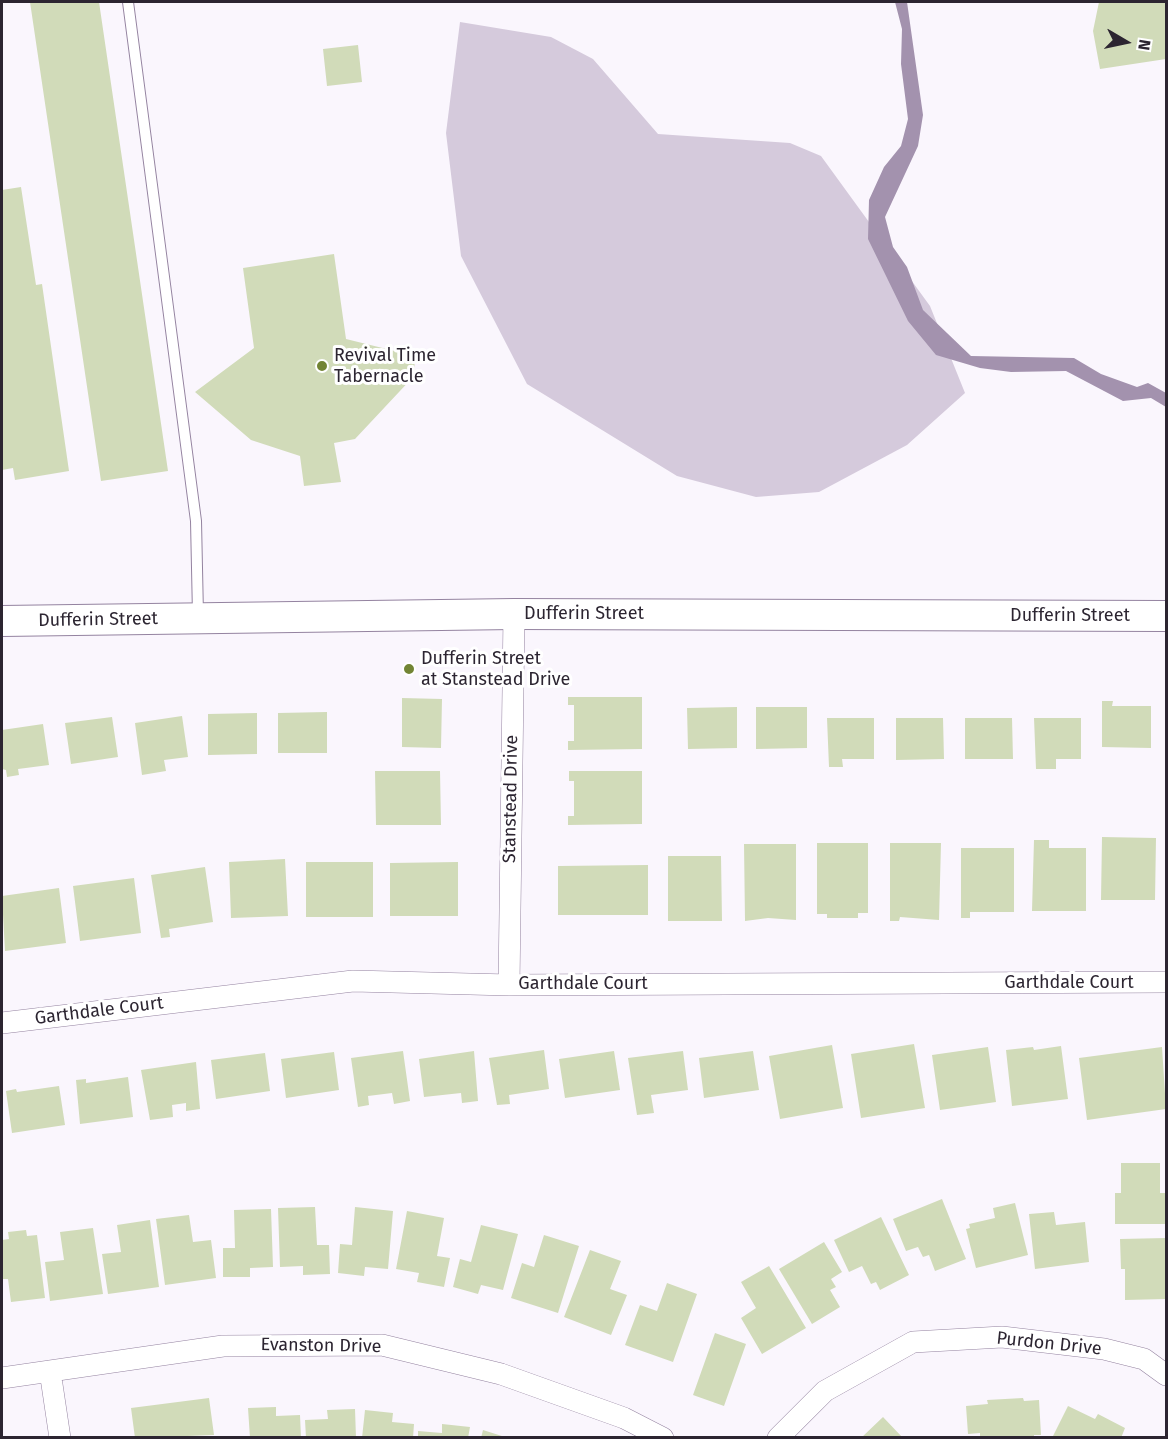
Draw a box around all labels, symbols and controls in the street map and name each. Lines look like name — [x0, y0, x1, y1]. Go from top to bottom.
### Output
north arrow — [1096, 12, 1156, 72]
text: N — [1134, 38, 1154, 52]
place label: Revival Time Tabernacle — [334, 345, 436, 388]
marker: Revival Time Tabernacle — [315, 359, 329, 373]
street label: Dufferin Street — [524, 603, 644, 625]
street label: Dufferin Street — [1010, 605, 1130, 627]
street label: Dufferin Street — [38, 608, 158, 632]
place label: Dufferin Street at Stanstead Drive — [421, 648, 570, 690]
marker: Dufferin Street at Stanstead Drive — [402, 662, 416, 676]
street label: Stanstead Drive — [499, 735, 523, 863]
street label: Garthdale Court — [1004, 972, 1134, 994]
street label: Garthdale Court — [518, 973, 648, 995]
street label: Garthdale Court — [33, 992, 165, 1030]
street label: Purdon Drive — [995, 1328, 1103, 1360]
street label: Evanston Drive — [260, 1334, 382, 1358]

